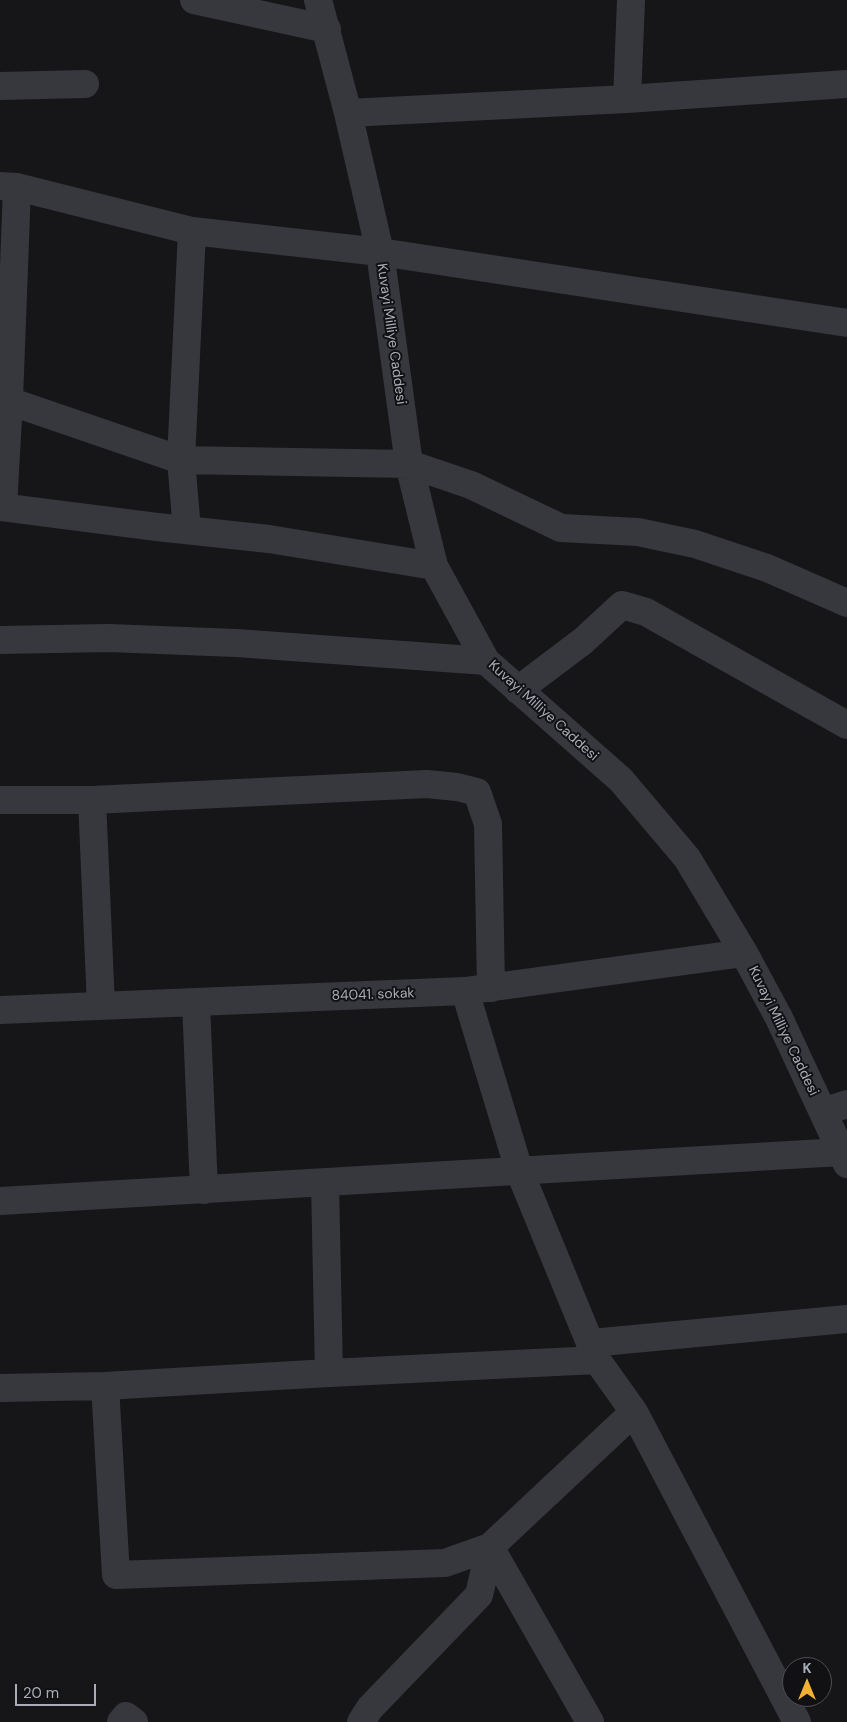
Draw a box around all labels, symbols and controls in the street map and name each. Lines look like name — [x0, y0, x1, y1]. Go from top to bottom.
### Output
street label: Kuvayi Milliye Caddesi — [373, 262, 409, 406]
street label: Kuvayi Milliye Caddesi — [484, 657, 602, 765]
street label: Kuvayi Milliye Caddesi — [744, 963, 822, 1099]
street label: 84041. sokak — [331, 985, 415, 1005]
north arrow — [782, 1657, 832, 1707]
text: K — [802, 1659, 812, 1677]
scale bar — [18, 1674, 99, 1706]
text: 20 m — [23, 1683, 59, 1703]

